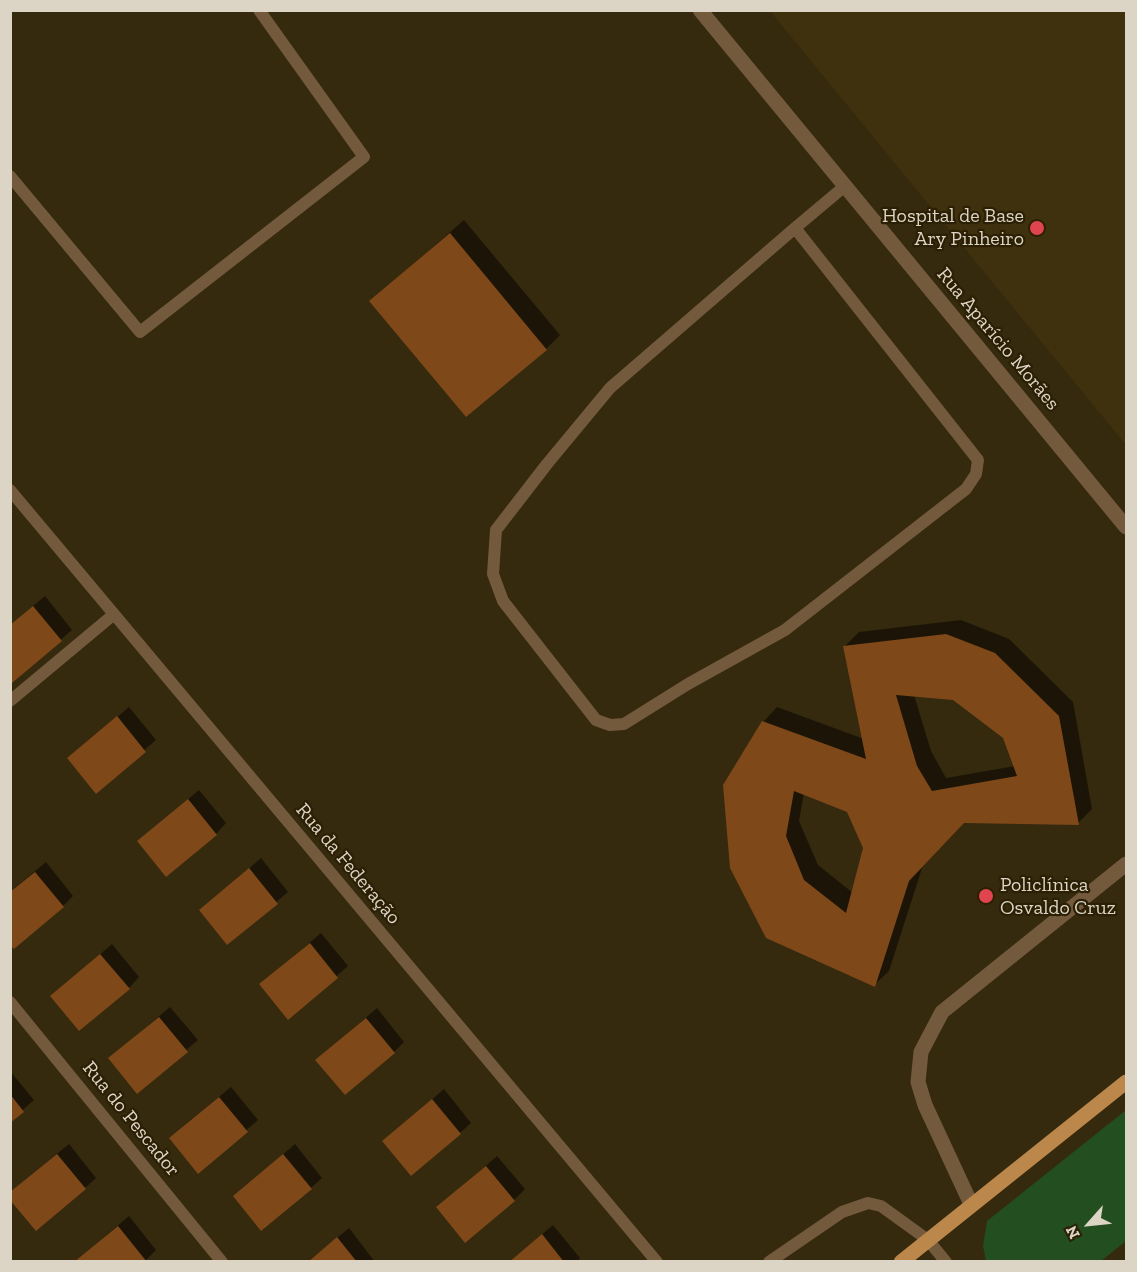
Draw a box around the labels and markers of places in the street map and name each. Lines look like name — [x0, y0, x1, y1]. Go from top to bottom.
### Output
place label: Hospital de Base Ary Pinheiro — [882, 204, 1024, 251]
marker: Hospital de Base Ary Pinheiro — [1028, 219, 1046, 237]
place label: Policlínica Osvaldo Cruz — [1000, 873, 1116, 920]
marker: Policlínica Osvaldo Cruz — [977, 887, 995, 905]

